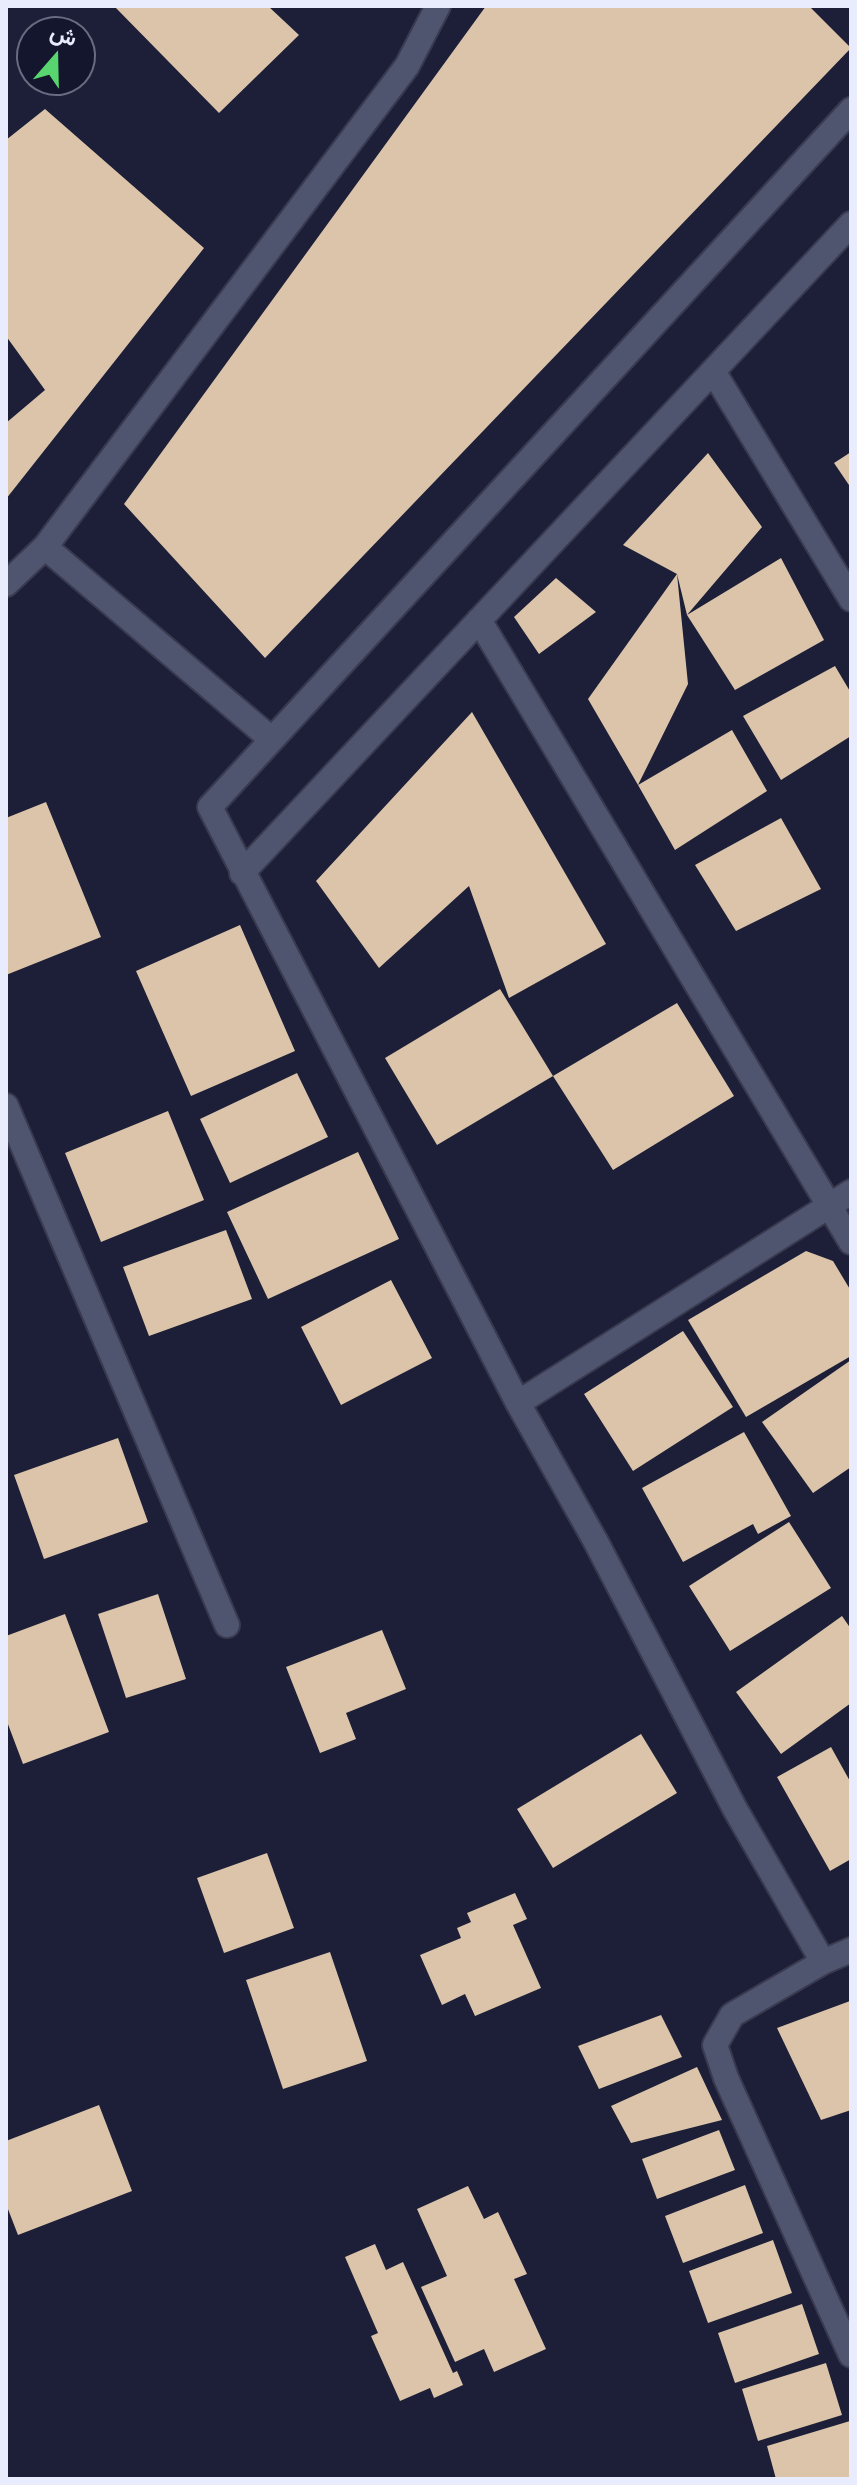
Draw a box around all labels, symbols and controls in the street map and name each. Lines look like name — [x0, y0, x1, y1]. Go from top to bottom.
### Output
north arrow — [16, 16, 96, 96]
text: ش — [46, 16, 81, 55]

